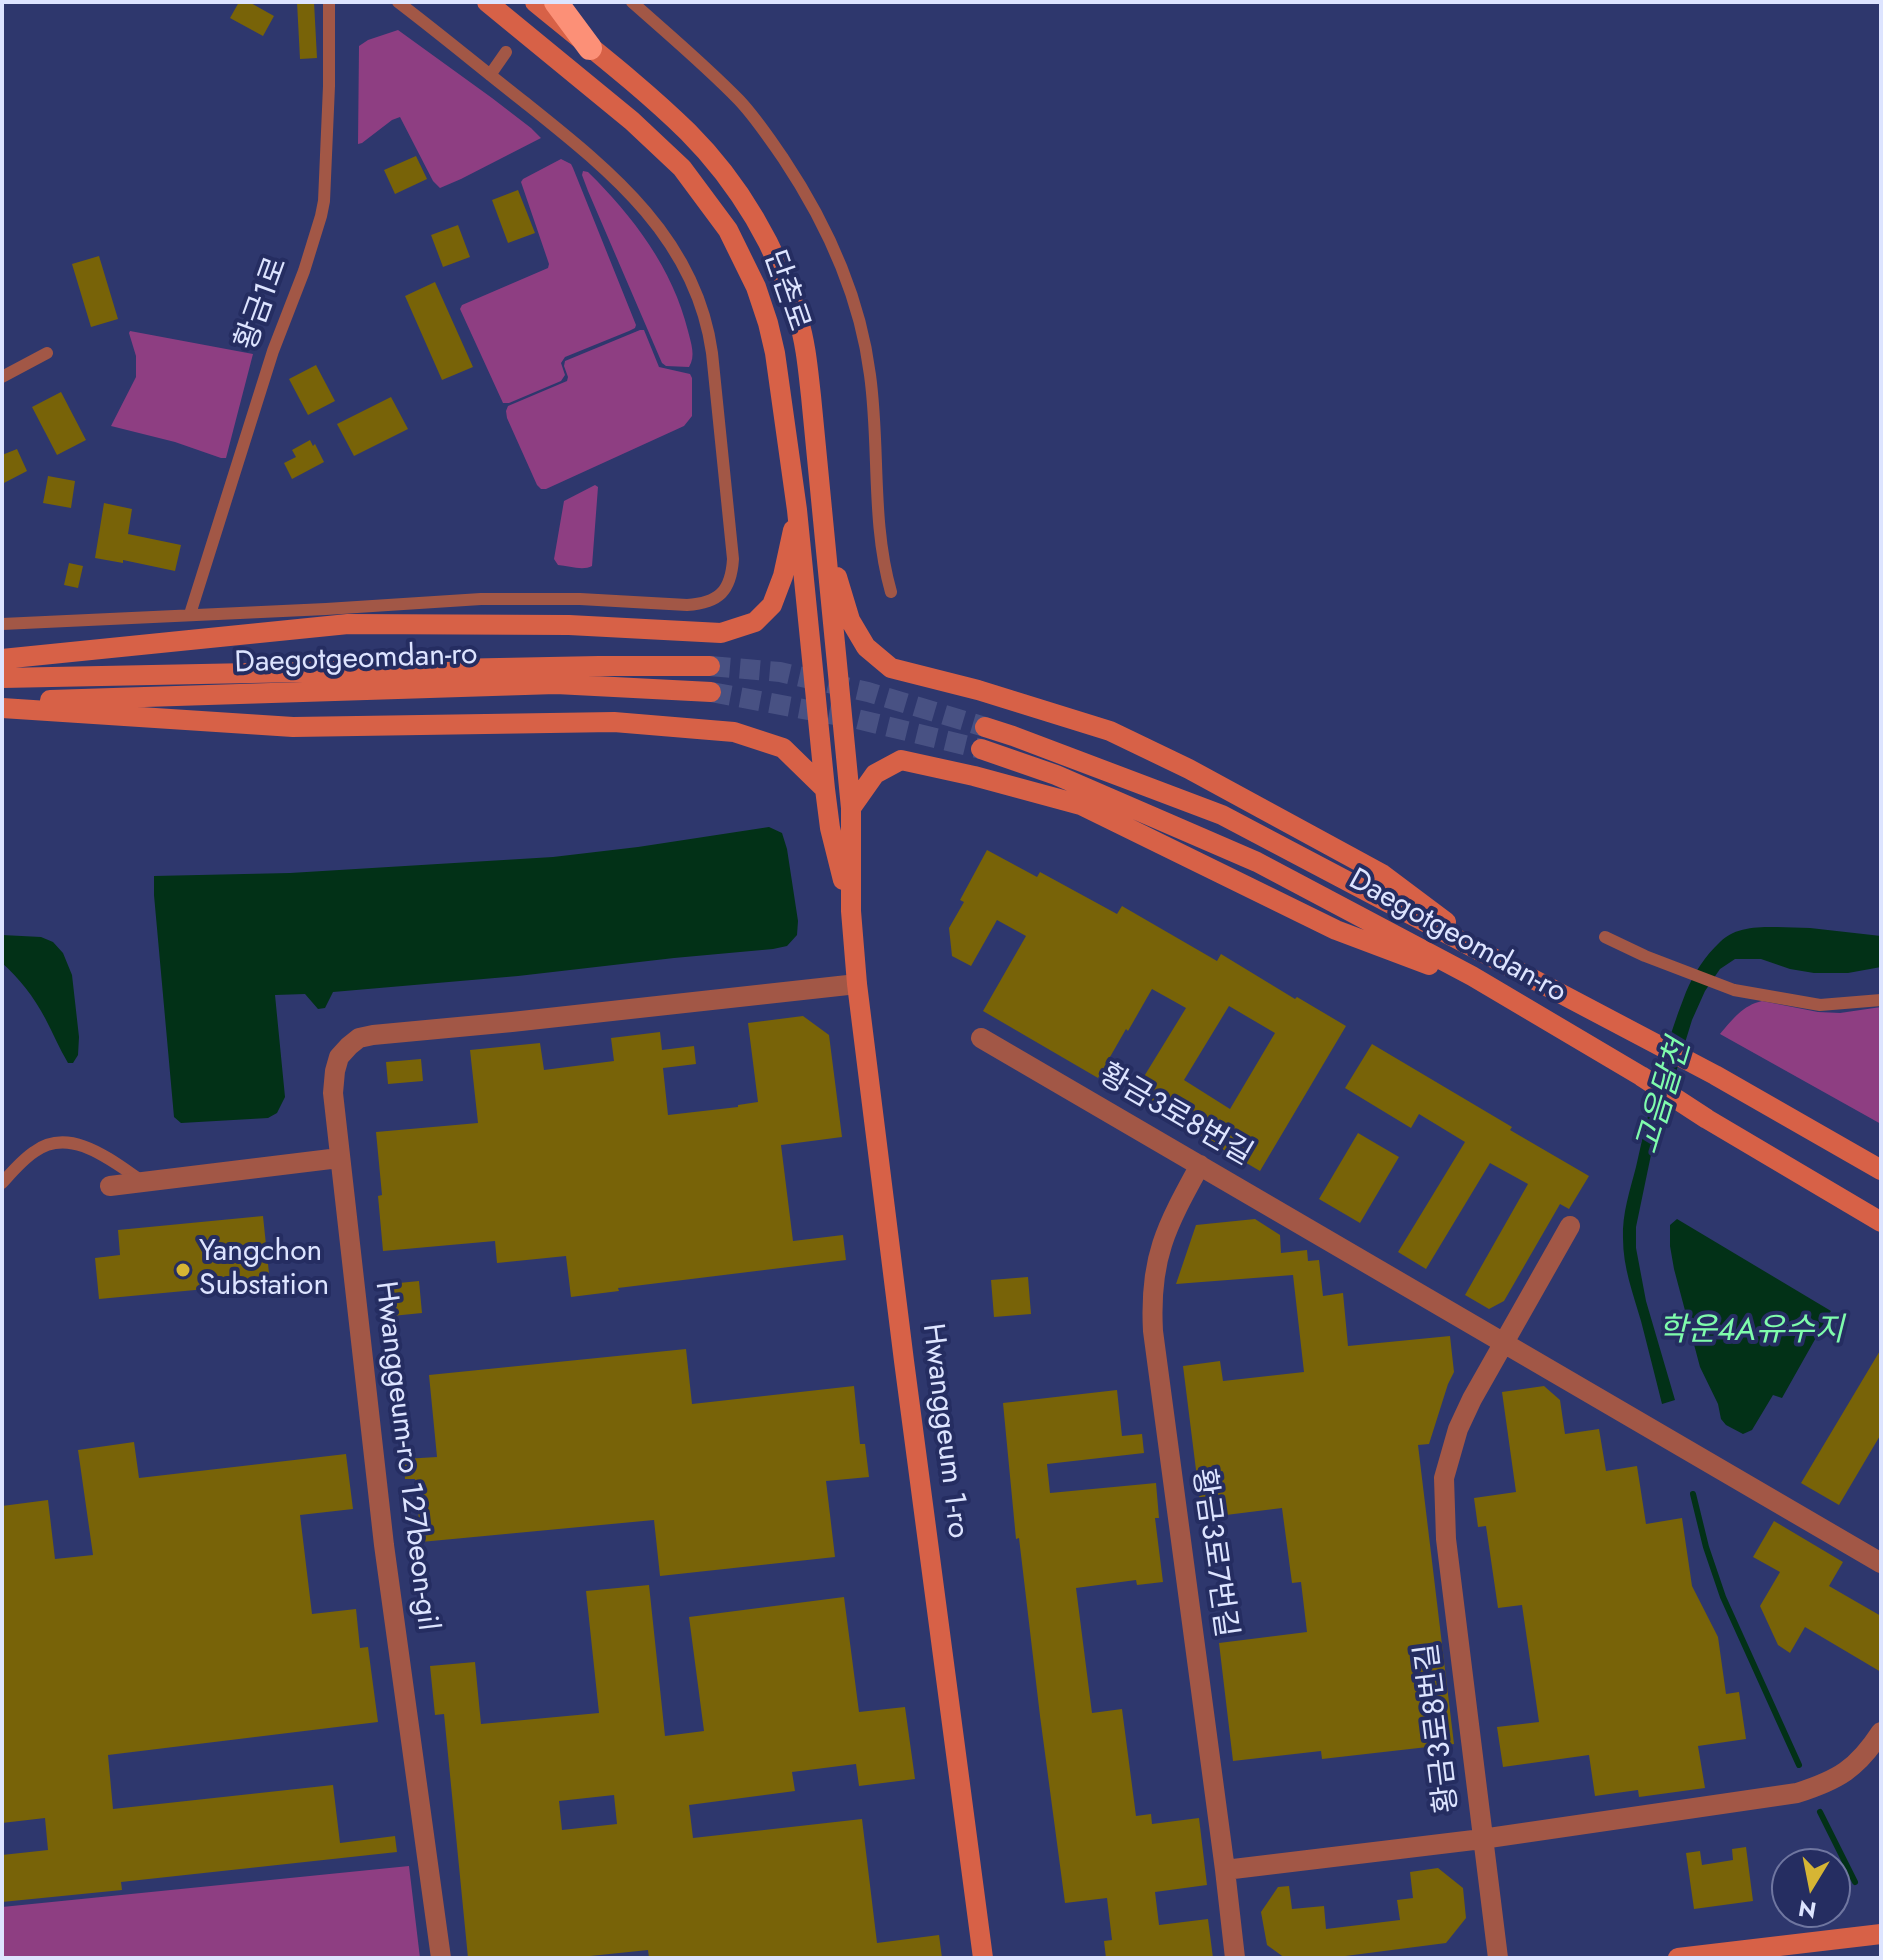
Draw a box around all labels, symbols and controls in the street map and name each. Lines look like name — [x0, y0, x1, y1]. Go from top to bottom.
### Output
street label: 단촌로 — [755, 246, 815, 336]
street label: 황금1로 — [230, 253, 296, 355]
street label: Daegotgeomdan-ro — [234, 638, 478, 682]
street label: Daegotgeomdan-ro — [1342, 862, 1572, 1012]
water label: 고음달천 — [1629, 1035, 1701, 1159]
street label: 황금3로8번길 — [1092, 1058, 1258, 1174]
place label: Yangchon Substation — [199, 1235, 329, 1306]
marker: Yangchon Substation — [174, 1261, 192, 1279]
street label: Hwanggeum-ro 127beon-gil — [366, 1279, 444, 1633]
water label: 학운4A유수지 — [1658, 1313, 1844, 1351]
street label: Hwanggeum 1-ro — [913, 1322, 975, 1540]
street label: 황금3로7번길 — [1183, 1466, 1243, 1640]
street label: 황금3로8번길 — [1411, 1641, 1467, 1815]
north arrow — [1771, 1848, 1851, 1928]
text: N — [1796, 1892, 1819, 1927]

